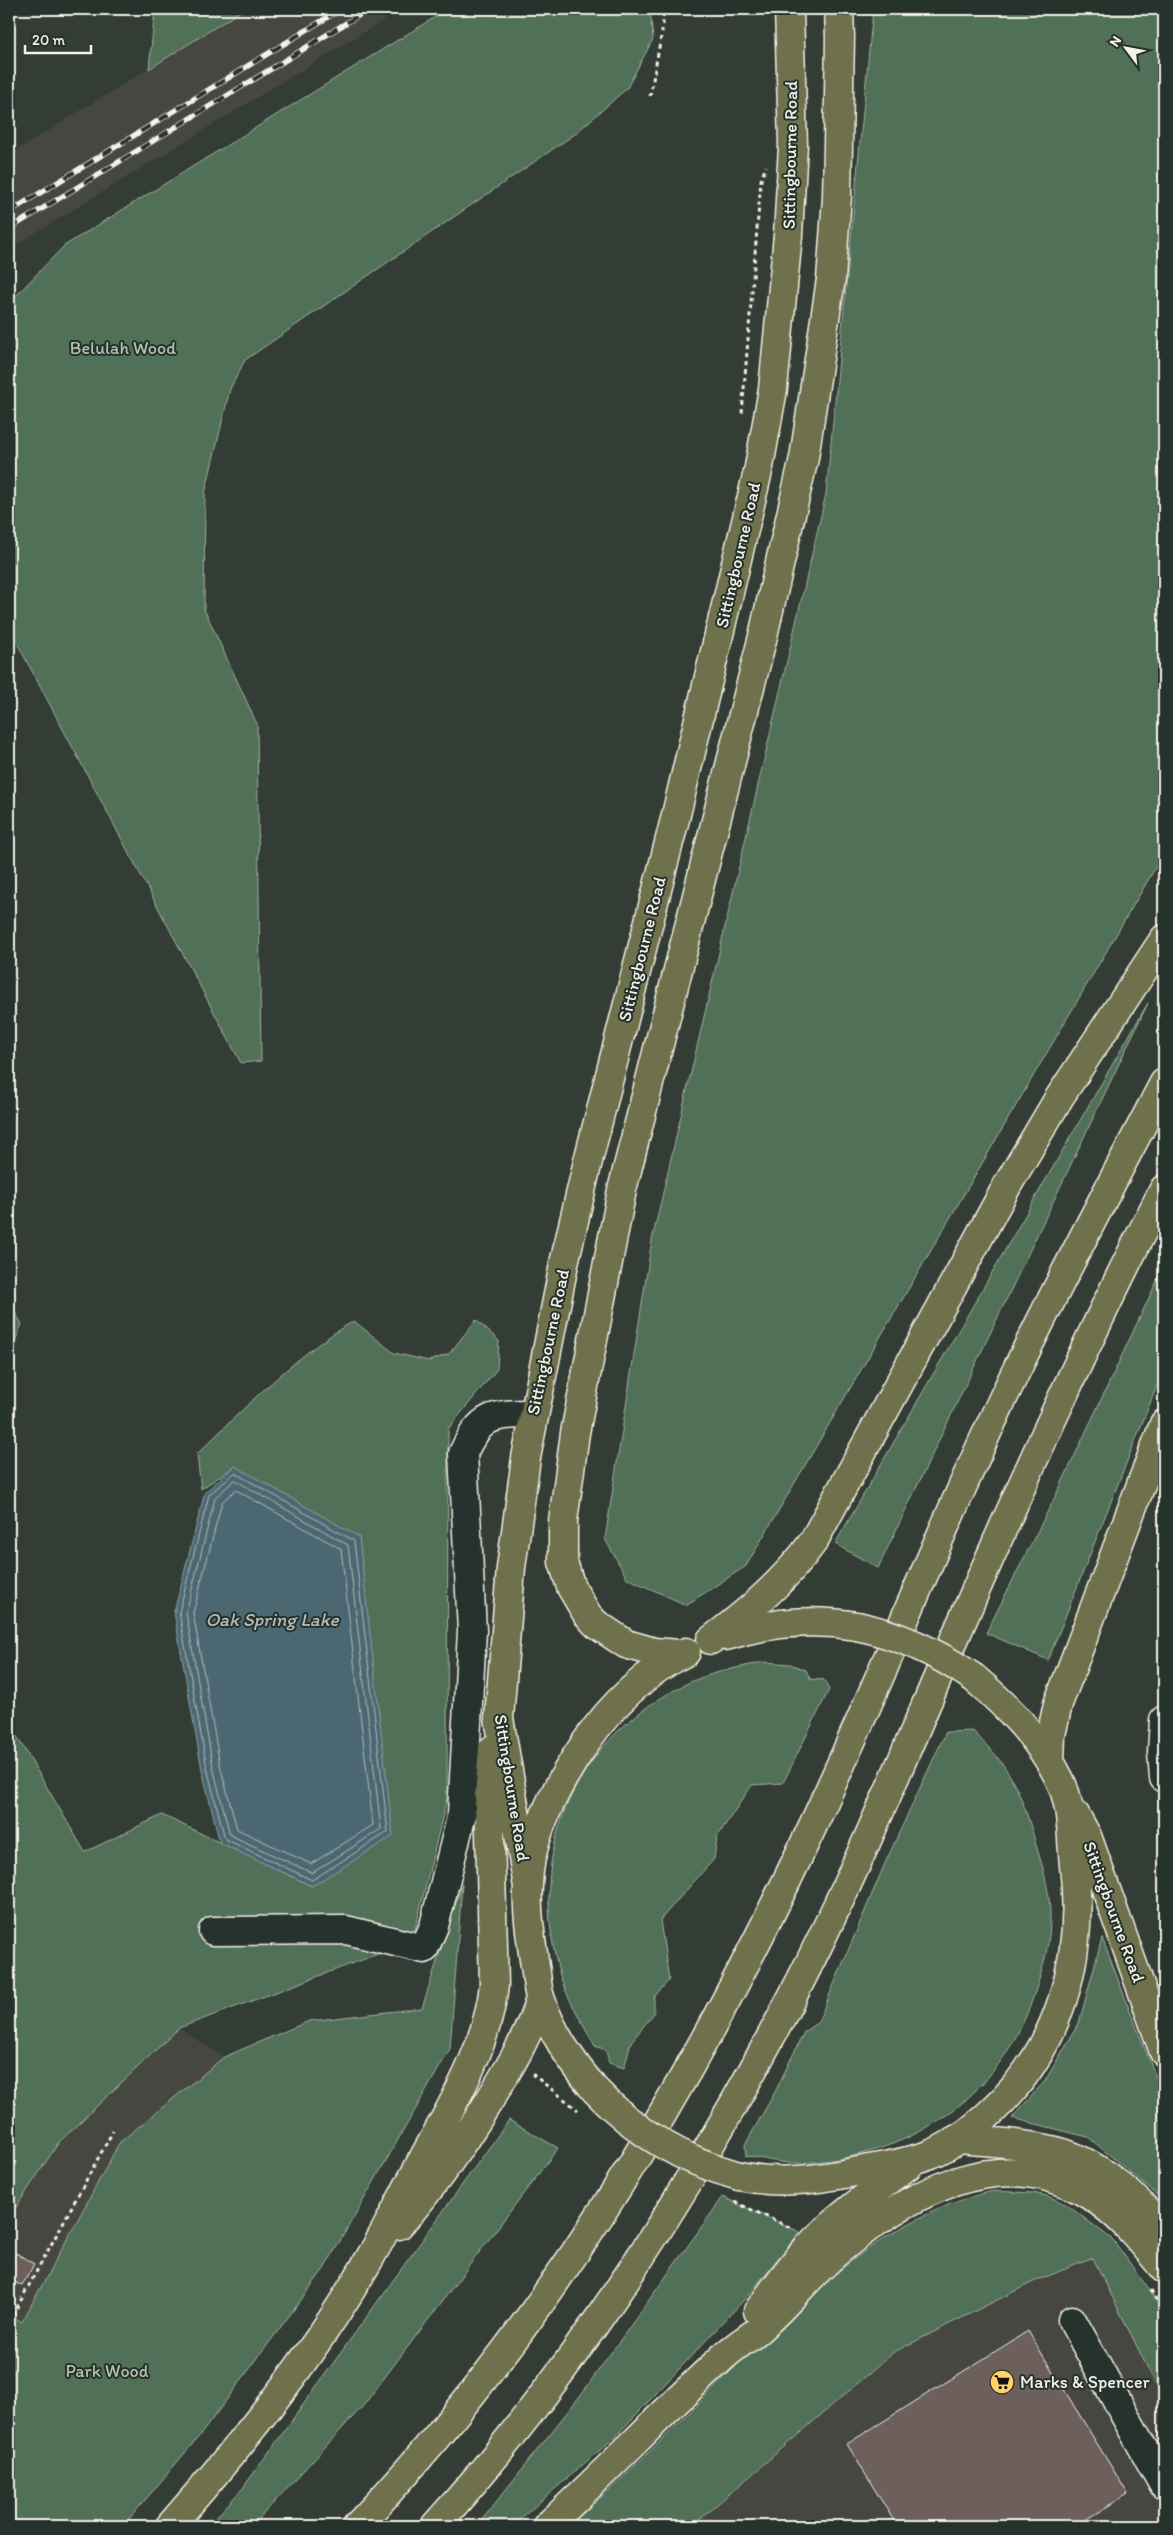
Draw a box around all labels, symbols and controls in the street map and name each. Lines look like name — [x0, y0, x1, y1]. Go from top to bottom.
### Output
scale bar — [25, 22, 91, 54]
north arrow — [1100, 22, 1150, 72]
text: 20 m — [32, 31, 66, 49]
text: N — [1106, 33, 1125, 50]
street label: Sittingbourne Road — [778, 80, 802, 229]
park label: Belulah Wood — [70, 337, 176, 359]
street label: Sittingbourne Road — [711, 480, 765, 630]
street label: Sittingbourne Road — [613, 874, 671, 1024]
street label: Sittingbourne Road — [522, 1267, 574, 1417]
water label: Oak Spring Lake — [205, 1608, 339, 1631]
street label: Sittingbourne Road — [490, 1713, 535, 1863]
street label: Sittingbourne Road — [1078, 1838, 1150, 1986]
park label: Park Wood — [66, 2360, 149, 2382]
supermarket icon: Marks & Spencer — [989, 2369, 1015, 2395]
place label: Marks & Spencer — [1020, 2371, 1150, 2393]

